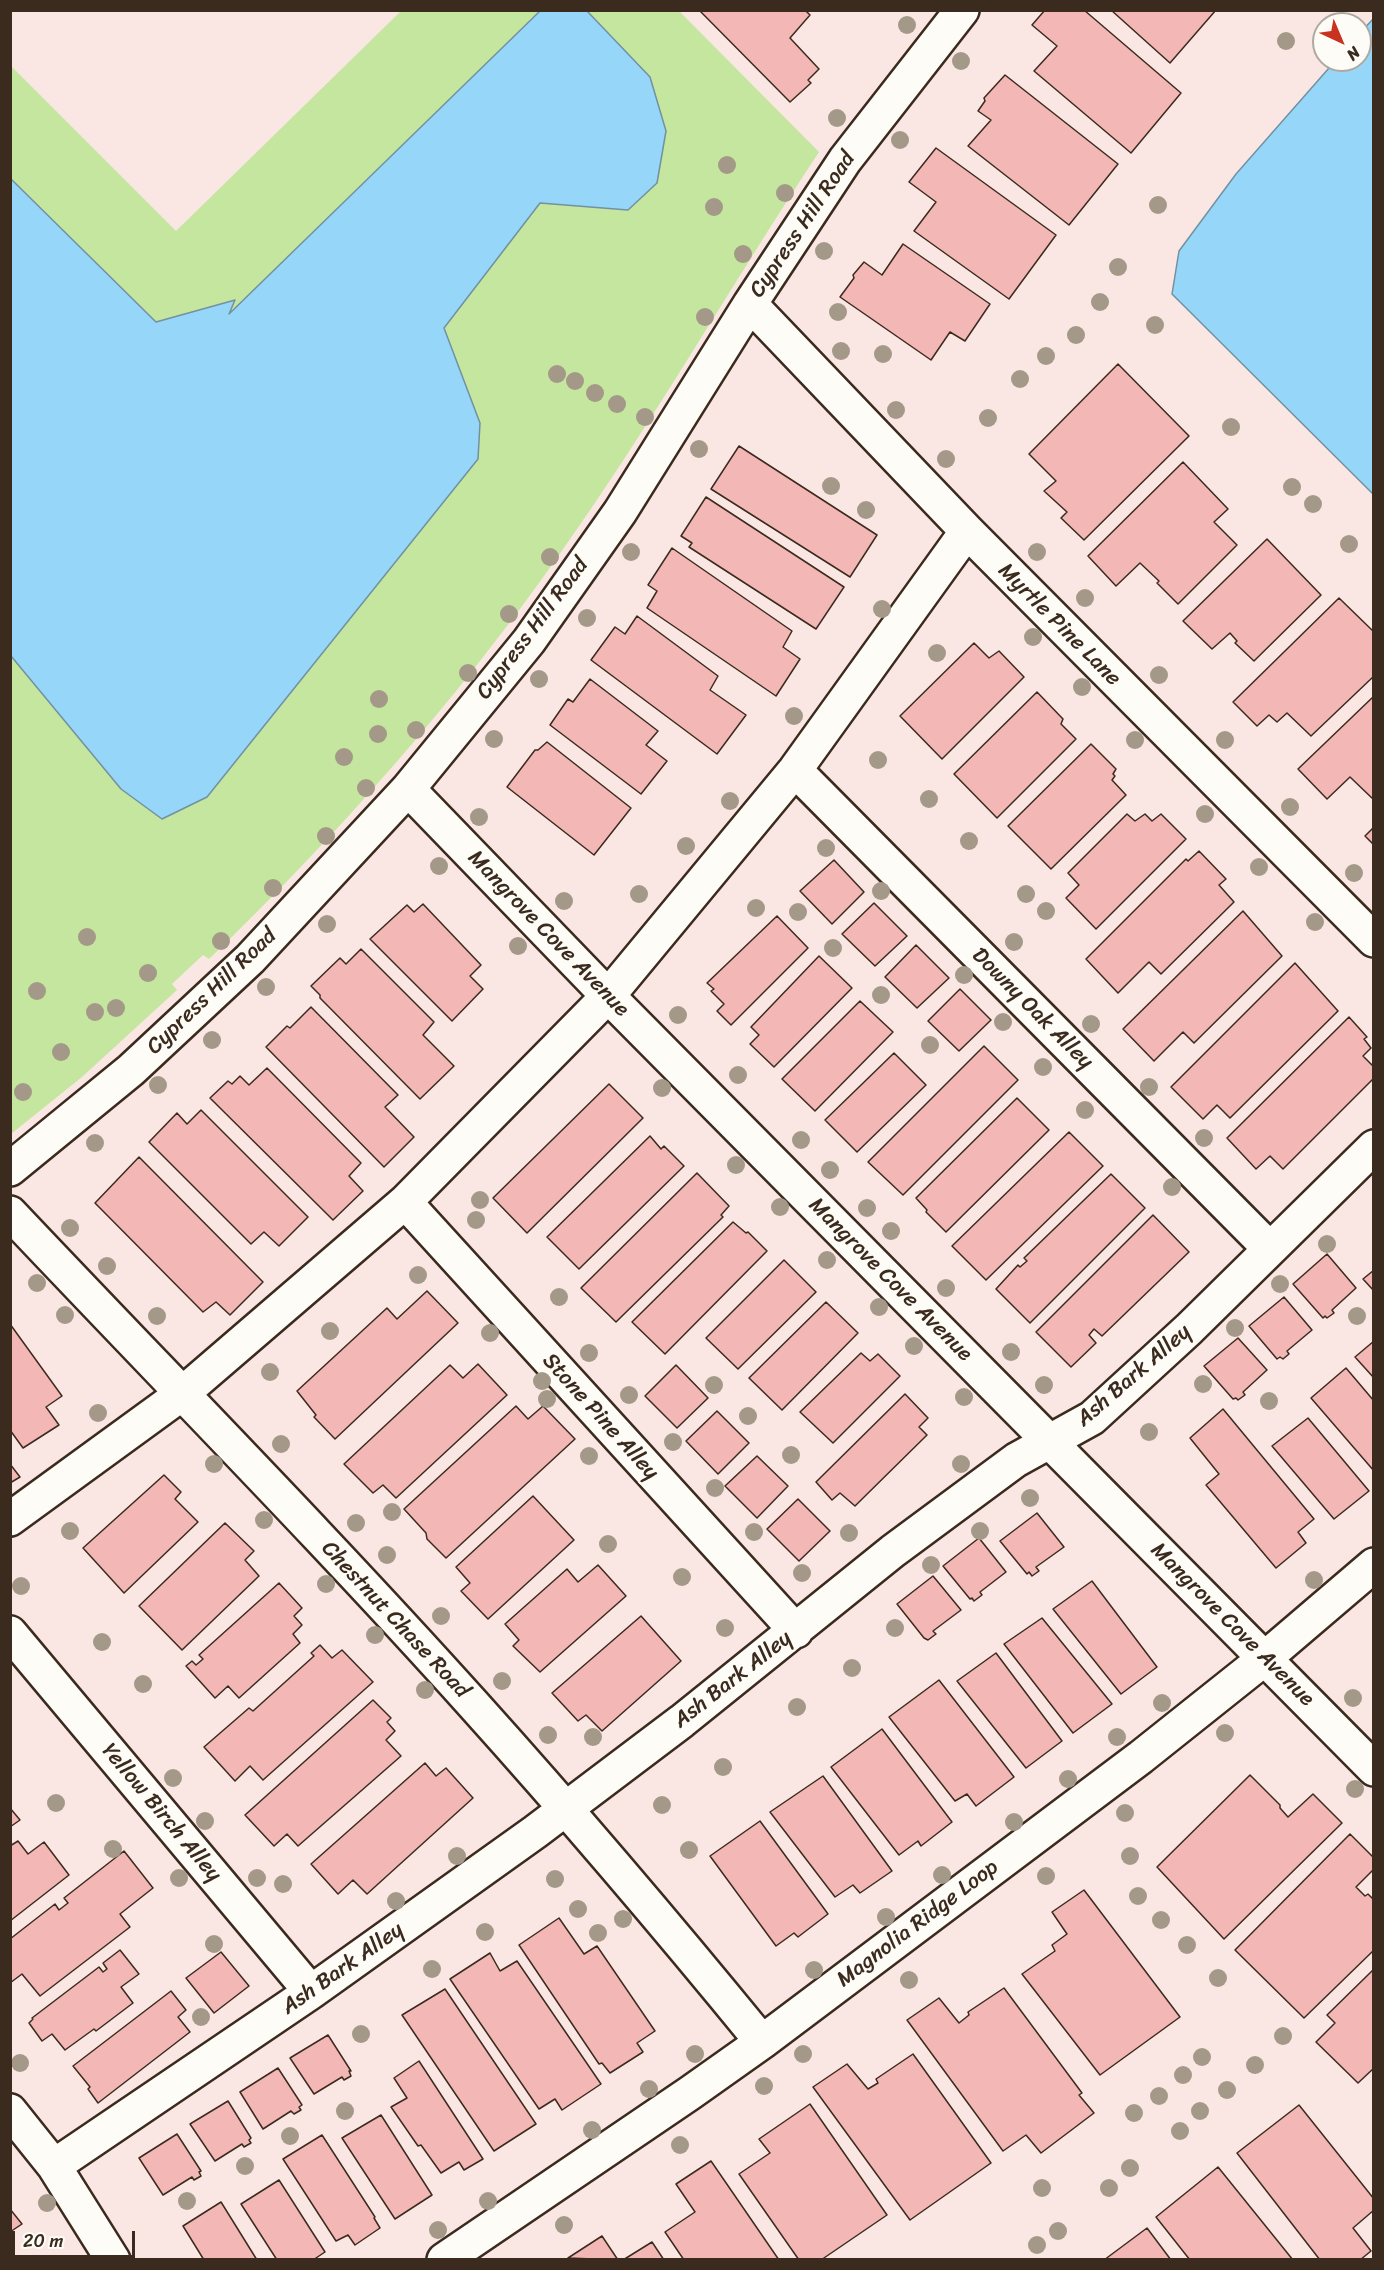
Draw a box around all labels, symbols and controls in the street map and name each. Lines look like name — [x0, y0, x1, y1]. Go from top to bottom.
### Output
north arrow — [1312, 12, 1372, 72]
text: N — [1339, 40, 1368, 68]
street label: Cypress Hill Road — [744, 147, 862, 303]
street label: Cypress Hill Road — [471, 553, 595, 705]
street label: Myrtle Pine Lane — [992, 558, 1126, 692]
street label: Mangrove Cove Avenue — [462, 845, 634, 1023]
street label: Cypress Hill Road — [142, 923, 282, 1061]
street label: Downy Oak Alley — [966, 943, 1098, 1075]
street label: Mangrove Cove Avenue — [802, 1192, 978, 1368]
street label: Ash Bark Alley — [1071, 1319, 1197, 1433]
street label: Stone Pine Alley — [536, 1348, 664, 1486]
street label: Chestnut Chase Road — [315, 1536, 475, 1704]
street label: Mangrove Cove Avenue — [1144, 1537, 1320, 1713]
street label: Ash Bark Alley — [669, 1626, 797, 1734]
street label: Yellow Birch Alley — [95, 1738, 227, 1888]
street label: Magnolia Ridge Loop — [832, 1855, 1004, 1993]
street label: Ash Bark Alley — [277, 1917, 409, 2021]
scale bar — [15, 2219, 138, 2257]
text: 20 m — [23, 2225, 63, 2257]

